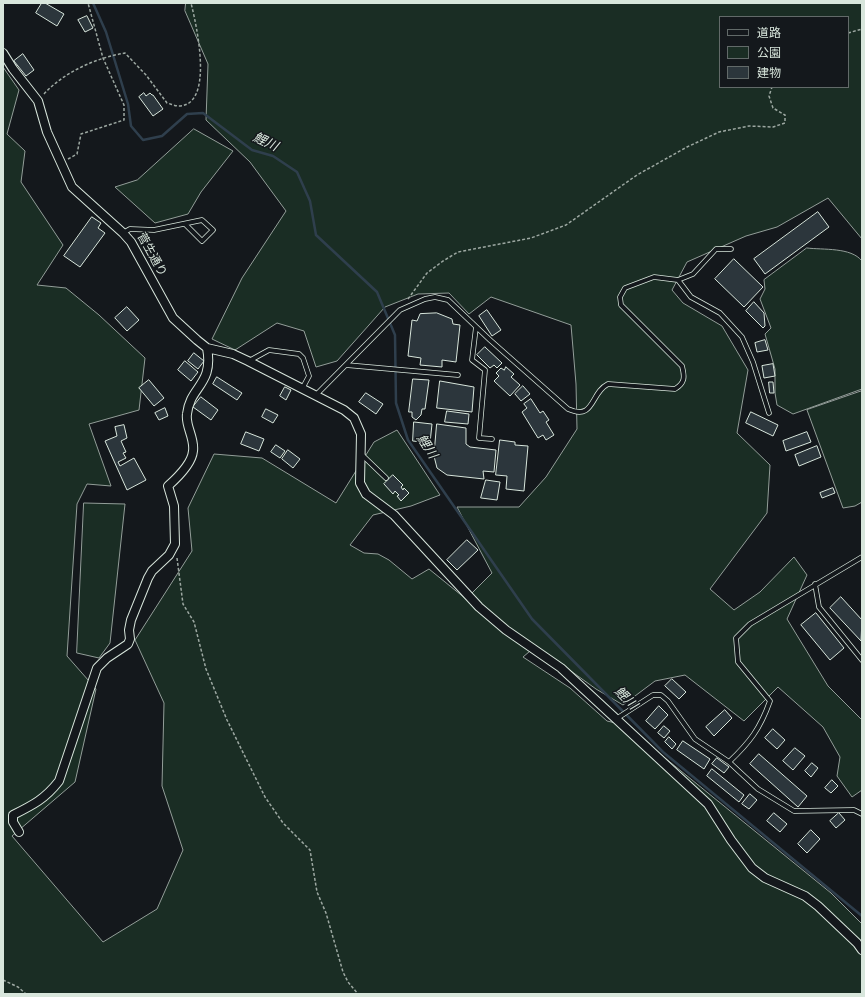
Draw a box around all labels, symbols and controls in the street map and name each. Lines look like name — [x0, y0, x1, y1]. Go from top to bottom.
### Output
legend — [719, 16, 849, 88]
text: 道路 — [757, 25, 781, 42]
text: 公園 — [757, 45, 781, 62]
text: 建物 — [757, 65, 781, 82]
water label: 鯉川 — [250, 130, 280, 156]
street label: 菅生通り — [133, 231, 169, 279]
water label: 鯉川 — [412, 432, 440, 462]
water label: 鯉川 — [610, 684, 640, 714]

